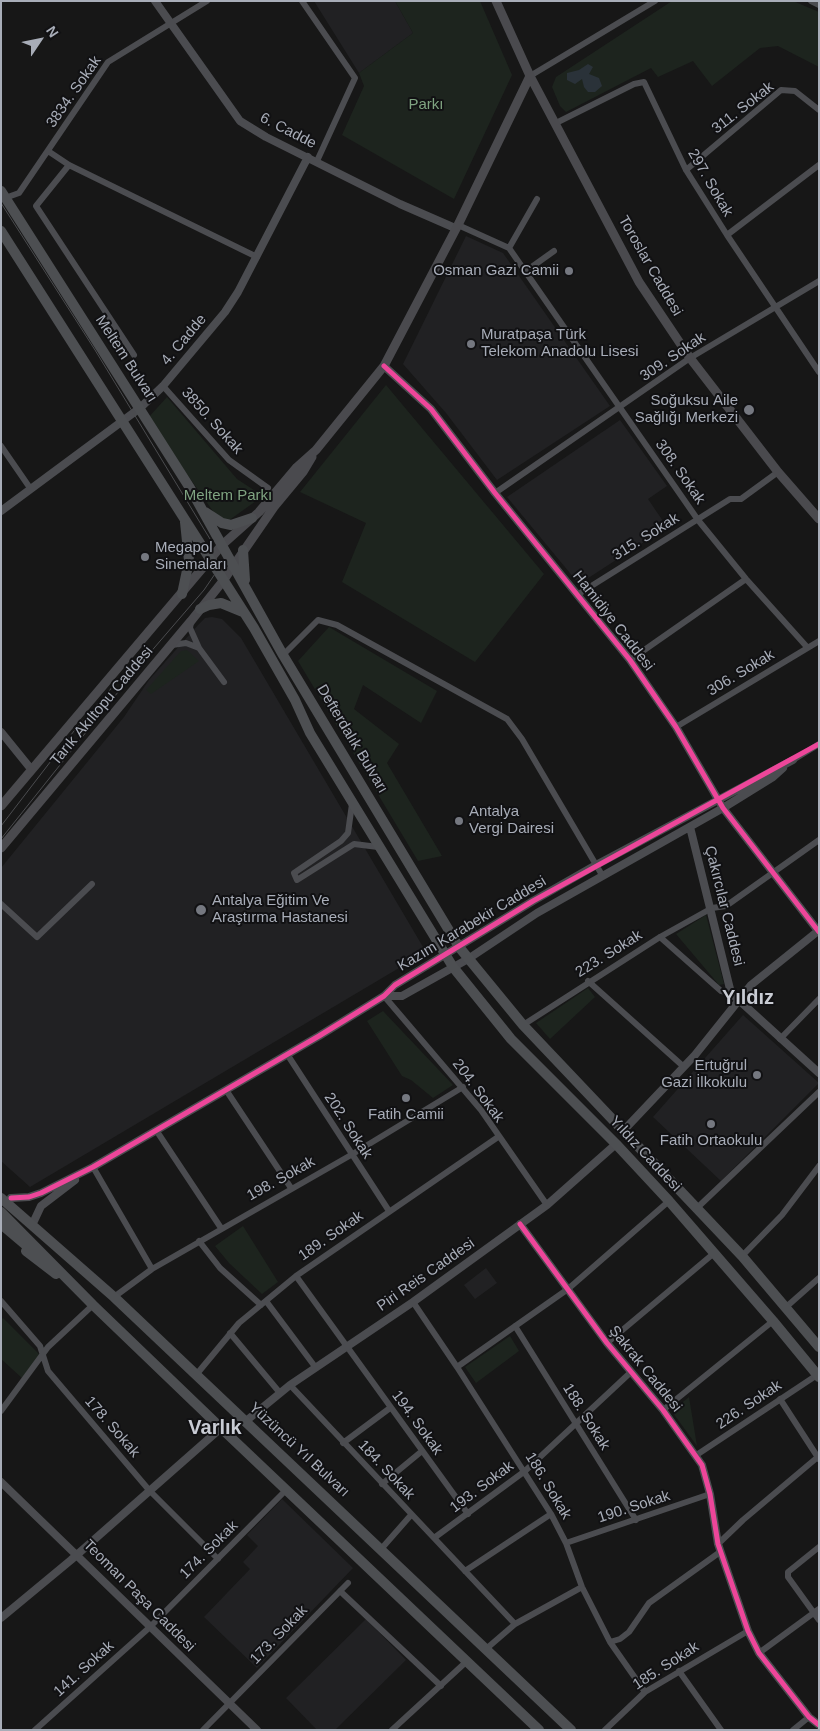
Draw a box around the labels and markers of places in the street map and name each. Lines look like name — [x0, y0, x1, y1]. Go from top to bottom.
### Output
place label: Osman Gazi Camii — [433, 262, 559, 280]
marker: Osman Gazi Camii — [563, 265, 575, 277]
place label: Muratpaşa Türk Telekom Anadolu Lisesi — [481, 326, 639, 361]
marker: Muratpaşa Türk Telekom Anadolu Lisesi — [465, 338, 477, 350]
place label: Soğuksu Aile Sağlığı Merkezi — [635, 392, 738, 427]
marker: Soğuksu Aile Sağlığı Merkezi — [742, 403, 756, 417]
place label: Megapol Sinemaları — [155, 539, 227, 574]
marker: Megapol Sinemaları — [139, 551, 151, 563]
place label: Antalya Vergi Dairesi — [469, 803, 554, 838]
marker: Antalya Vergi Dairesi — [453, 815, 465, 827]
place label: Antalya Eğitim Ve Araştırma Hastanesi — [212, 892, 348, 927]
marker: Antalya Eğitim Ve Araştırma Hastanesi — [194, 903, 208, 917]
place label: Ertuğrul Gazi İlkokulu — [661, 1057, 747, 1092]
marker: Ertuğrul Gazi İlkokulu — [751, 1069, 763, 1081]
marker: Fatih Camii — [400, 1092, 412, 1104]
place label: Fatih Camii — [368, 1106, 444, 1124]
marker: Fatih Ortaokulu — [705, 1118, 717, 1130]
place label: Fatih Ortaokulu — [660, 1132, 762, 1150]

